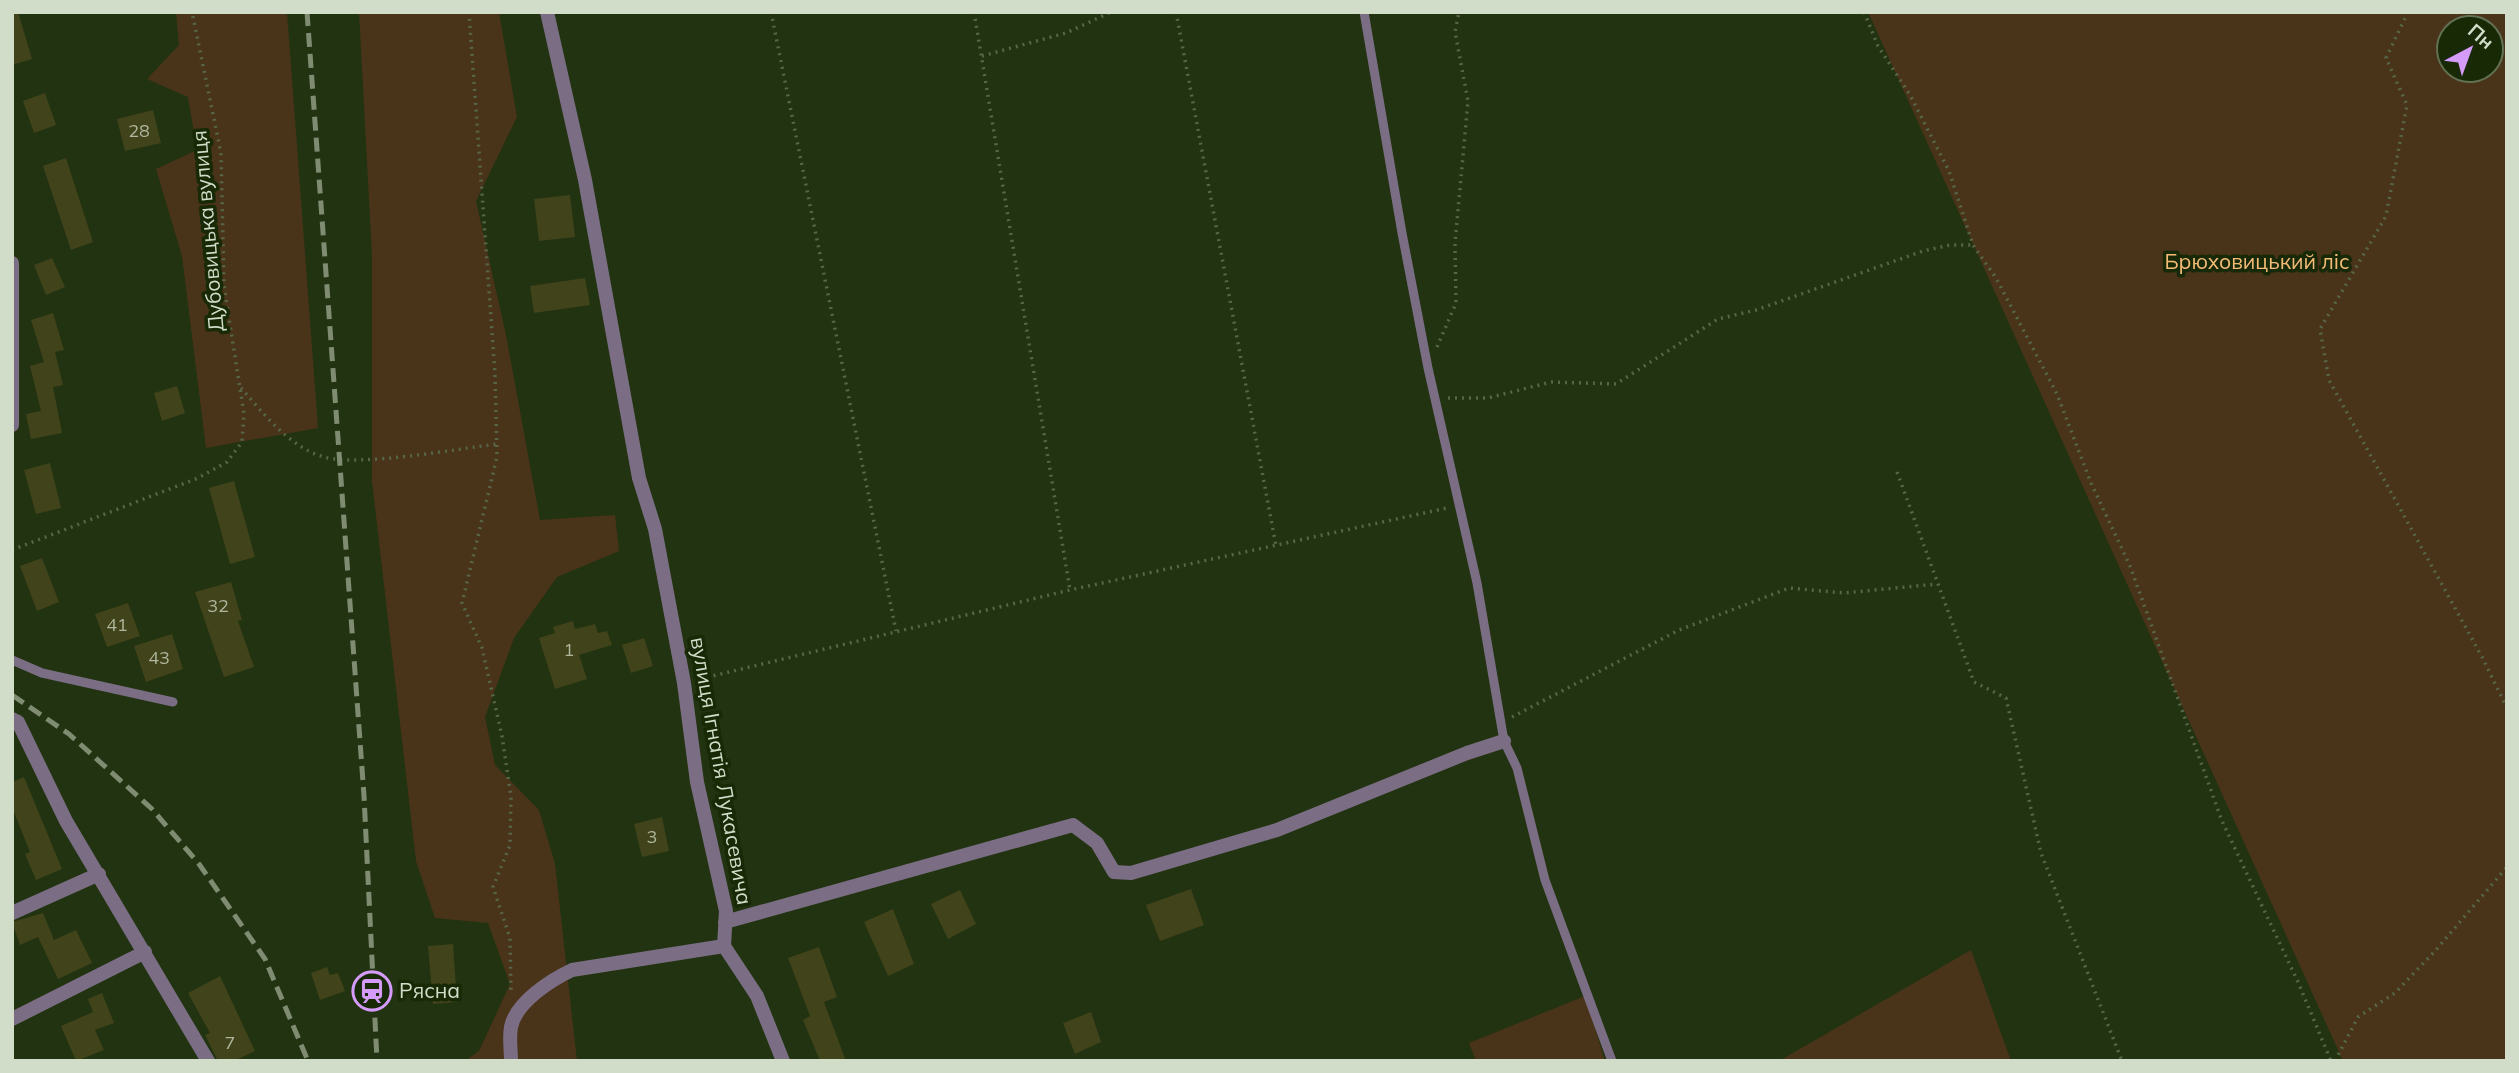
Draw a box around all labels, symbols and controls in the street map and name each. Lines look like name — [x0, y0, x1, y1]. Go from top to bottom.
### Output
north arrow — [2435, 14, 2505, 84]
text: Пн — [2463, 18, 2499, 54]
house number: 28 — [128, 119, 150, 142]
street label: Дубовицька вулиця — [185, 129, 229, 333]
park label: Брюховицький ліс — [2164, 248, 2350, 274]
house number: 32 — [207, 594, 229, 617]
house number: 41 — [106, 613, 128, 636]
street label: вулиця Ігнатія Лукасевича — [686, 635, 758, 907]
house number: 1 — [564, 638, 574, 661]
house number: 43 — [148, 646, 170, 669]
house number: 3 — [647, 825, 657, 848]
station icon: Рясна — [351, 970, 393, 1012]
place label: Рясна — [399, 977, 460, 1003]
house number: 7 — [225, 1031, 235, 1054]

